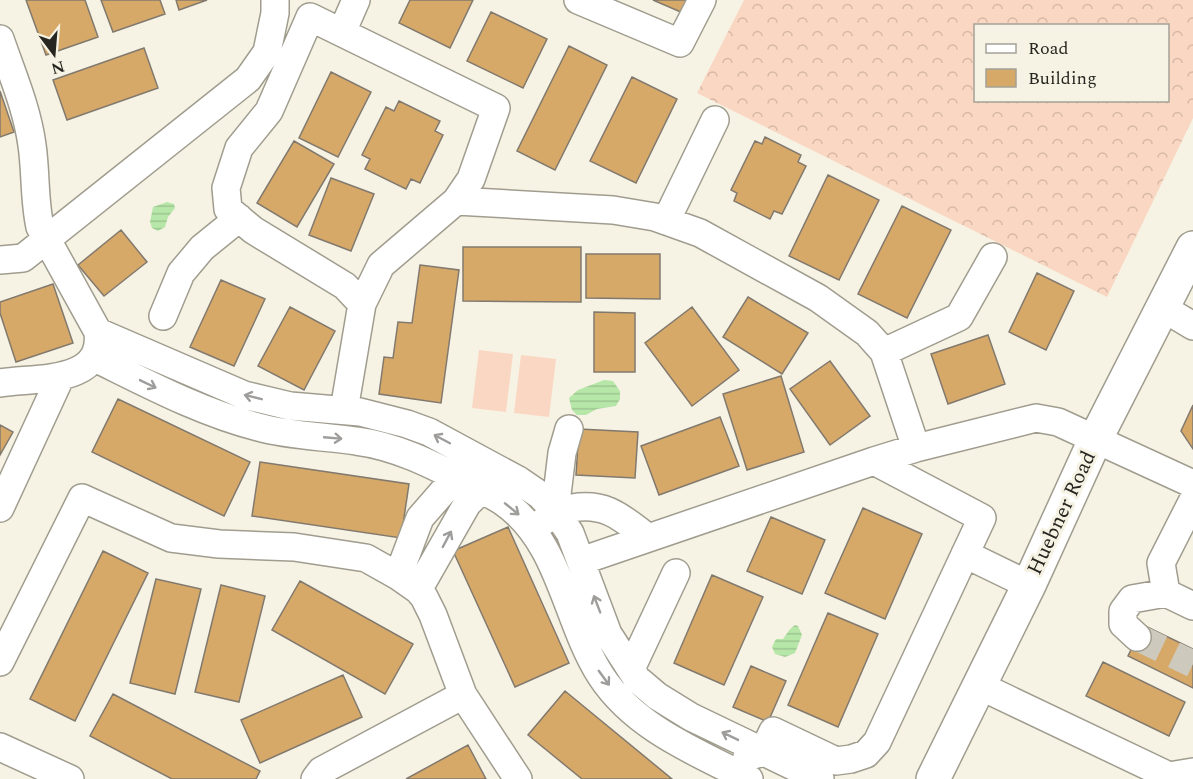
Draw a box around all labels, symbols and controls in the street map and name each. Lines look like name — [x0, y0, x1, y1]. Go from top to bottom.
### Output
north arrow — [24, 24, 84, 84]
legend — [974, 24, 1169, 102]
text: Road — [1028, 35, 1069, 62]
text: N — [48, 54, 67, 81]
text: Building — [1028, 65, 1097, 92]
one-way arrow — [138, 379, 156, 390]
one-way arrow — [244, 391, 263, 403]
one-way arrow — [323, 433, 342, 444]
one-way arrow — [434, 433, 451, 445]
street label: Huebner Road — [1019, 446, 1105, 580]
one-way arrow — [504, 503, 520, 516]
one-way arrow — [442, 530, 453, 548]
one-way arrow — [590, 595, 601, 613]
one-way arrow — [598, 670, 610, 686]
one-way arrow — [721, 729, 739, 741]

